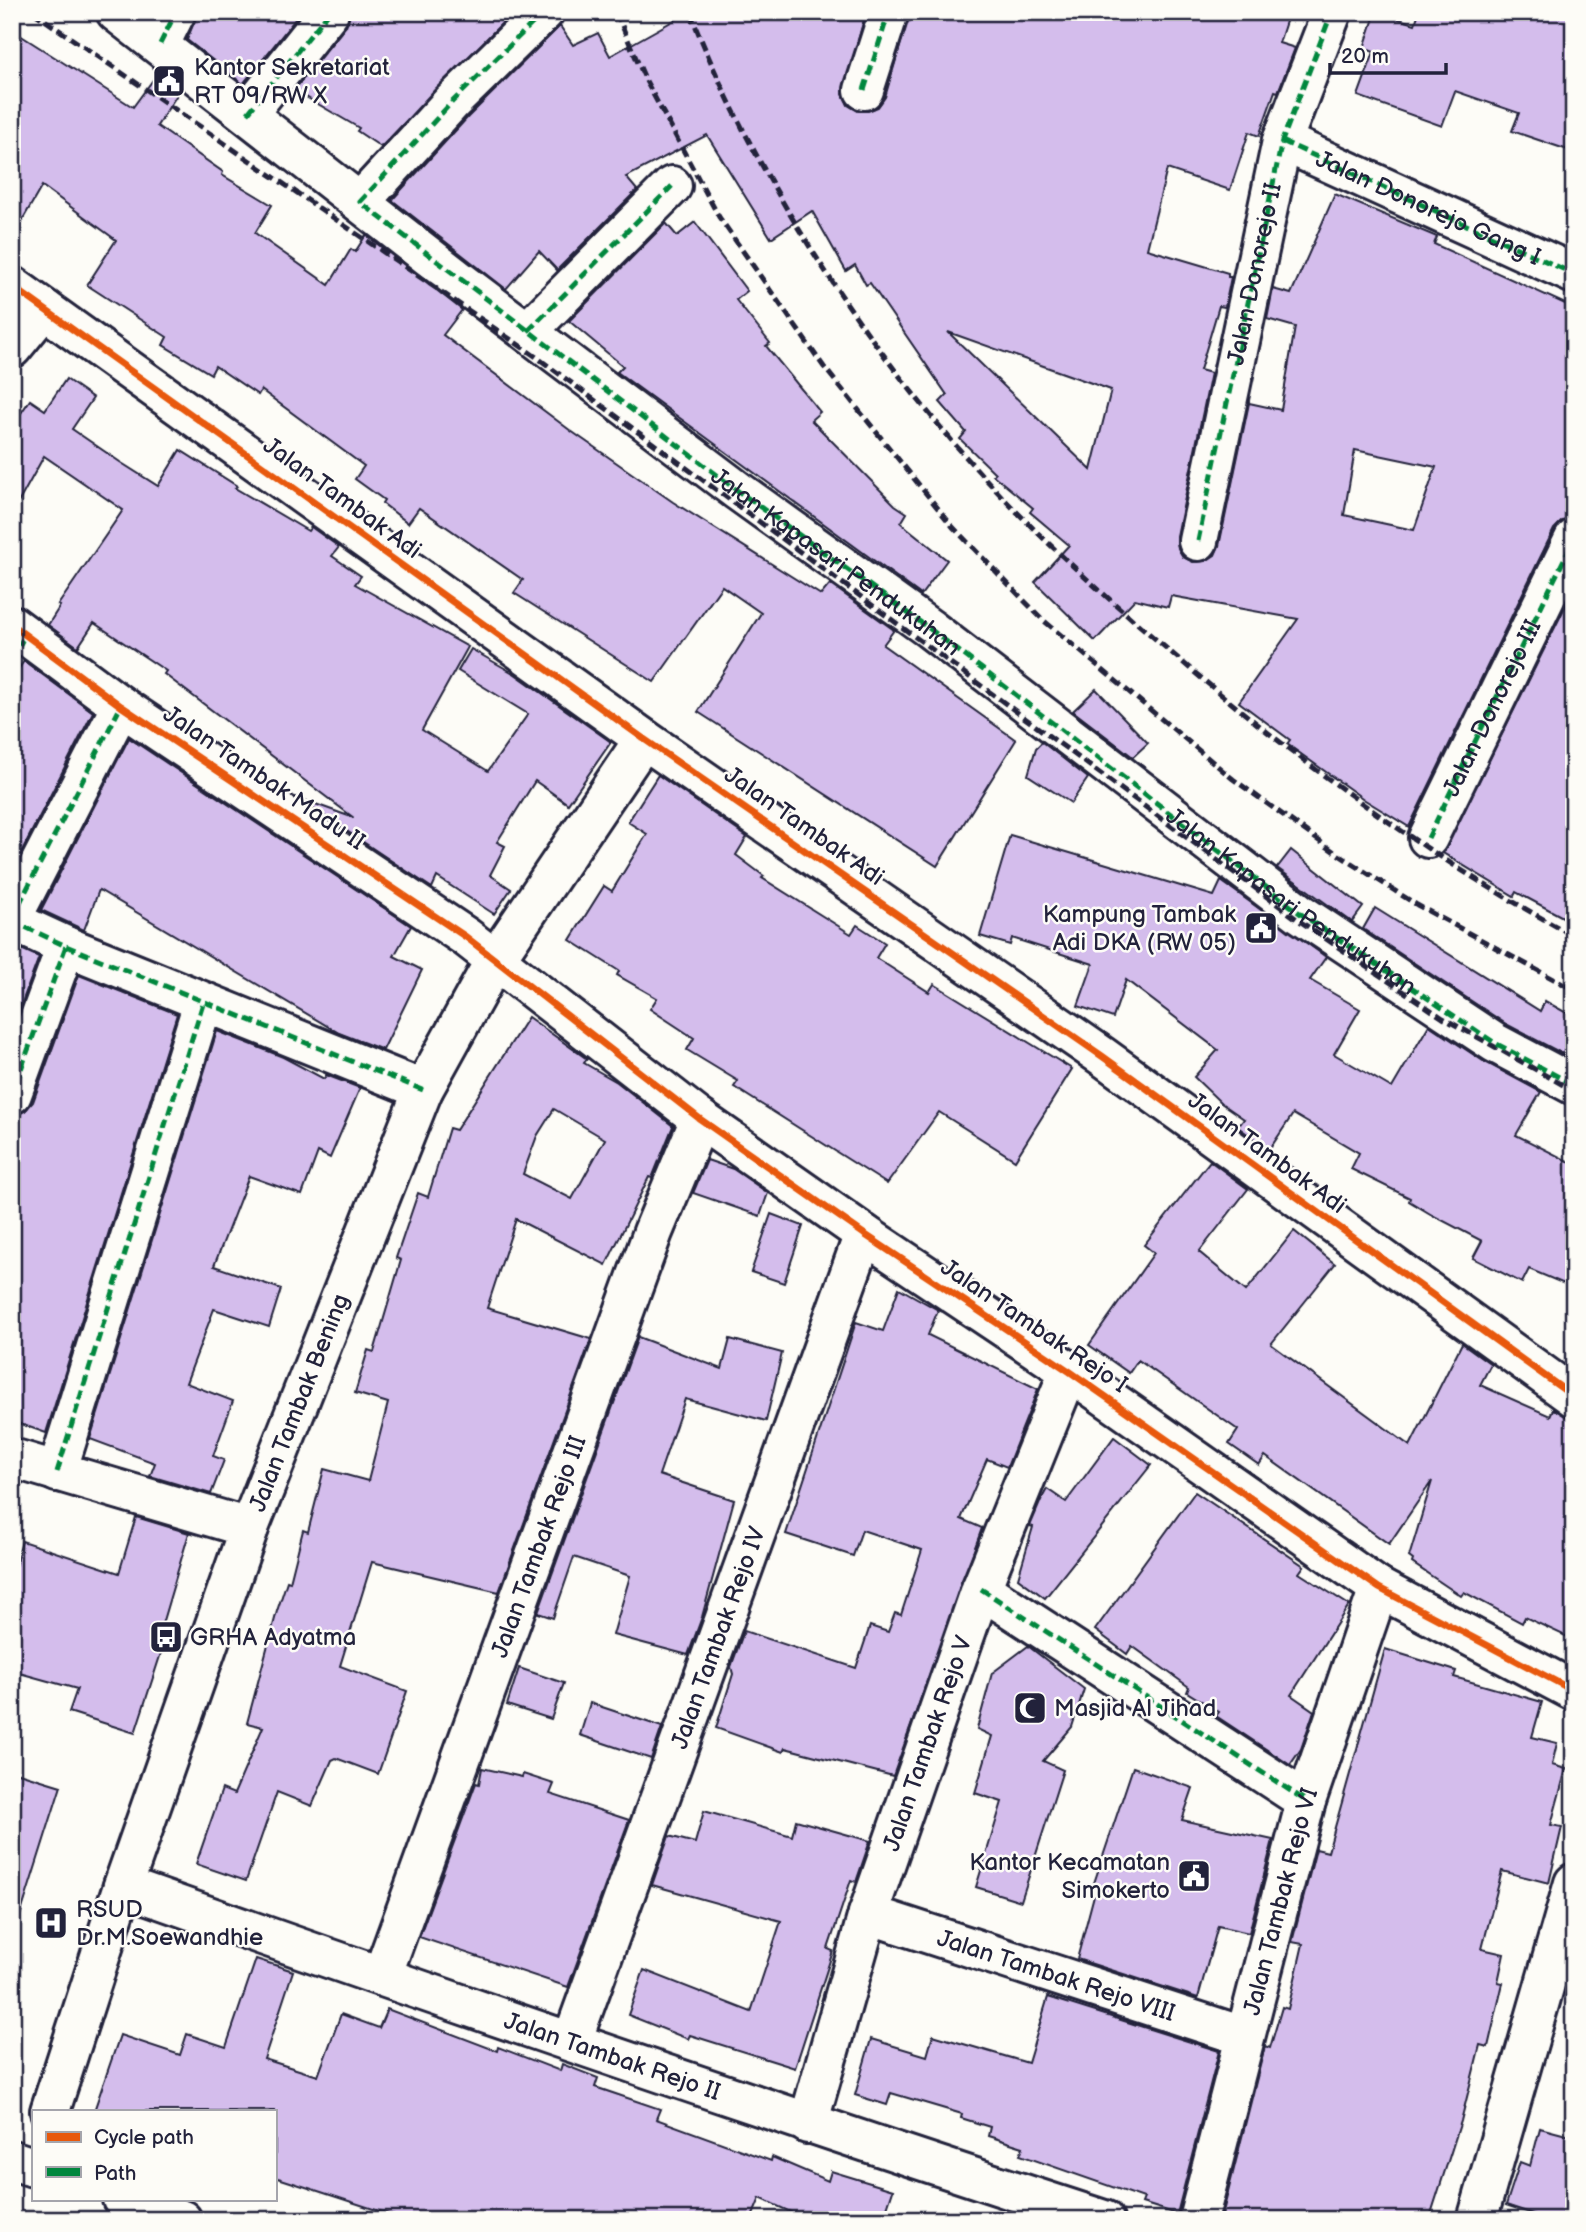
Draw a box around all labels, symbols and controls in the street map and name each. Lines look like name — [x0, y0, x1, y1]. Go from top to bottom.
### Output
scale bar — [1330, 32, 1446, 76]
text: 20 m — [1341, 44, 1389, 69]
place label: Kantor Sekretariat RT 09/RW X — [194, 53, 390, 110]
public building icon: Kantor Sekretariat RT 09/RW X — [150, 62, 188, 100]
street label: Jalan Donorejo Gang I — [1312, 144, 1545, 271]
street label: Jalan Donorejo II — [1221, 180, 1287, 368]
street label: Jalan Tambak Adi — [257, 431, 427, 565]
street label: Jalan Kapasari Pendukuhan — [705, 461, 967, 662]
street label: Jalan Donorejo III — [1436, 615, 1547, 801]
street label: Jalan Tambak Madu II — [158, 700, 370, 856]
street label: Jalan Tambak Adi — [719, 760, 889, 892]
street label: Jalan Kapasari Pendukuhan — [1160, 801, 1422, 1001]
place label: Kampung Tambak Adi DKA (RW 05) — [1043, 900, 1236, 957]
public building icon: Kampung Tambak Adi DKA (RW 05) — [1242, 909, 1280, 947]
street label: Jalan Tambak Adi — [1182, 1086, 1352, 1220]
street label: Jalan Tambak Rejo I — [935, 1253, 1133, 1399]
street label: Jalan Tambak Bening — [243, 1289, 355, 1516]
street label: Jalan Tambak Rejo III — [485, 1432, 592, 1662]
street label: Jalan Tambak Rejo IV — [664, 1522, 771, 1753]
bus stop icon: GRHA Adyatma — [147, 1618, 185, 1656]
place label: GRHA Adyatma — [190, 1623, 356, 1652]
street label: Jalan Tambak Rejo V — [877, 1632, 978, 1855]
mosque icon: Masjid Al Jihad — [1011, 1689, 1049, 1727]
place label: Masjid Al Jihad — [1054, 1694, 1216, 1723]
street label: Jalan Tambak Rejo VI — [1237, 1784, 1324, 2018]
place label: Kantor Kecamatan Simokerto — [969, 1848, 1170, 1905]
public building icon: Kantor Kecamatan Simokerto — [1175, 1857, 1213, 1895]
place label: RSUD Dr.M.Soewandhie — [76, 1895, 263, 1952]
hospital icon: RSUD Dr.M.Soewandhie — [32, 1904, 70, 1942]
street label: Jalan Tambak Rejo VIII — [934, 1923, 1179, 2027]
street label: Jalan Tambak Rejo II — [500, 2006, 724, 2106]
legend — [32, 2110, 276, 2200]
text: Cycle path — [94, 2125, 194, 2150]
text: Path — [94, 2161, 136, 2186]

